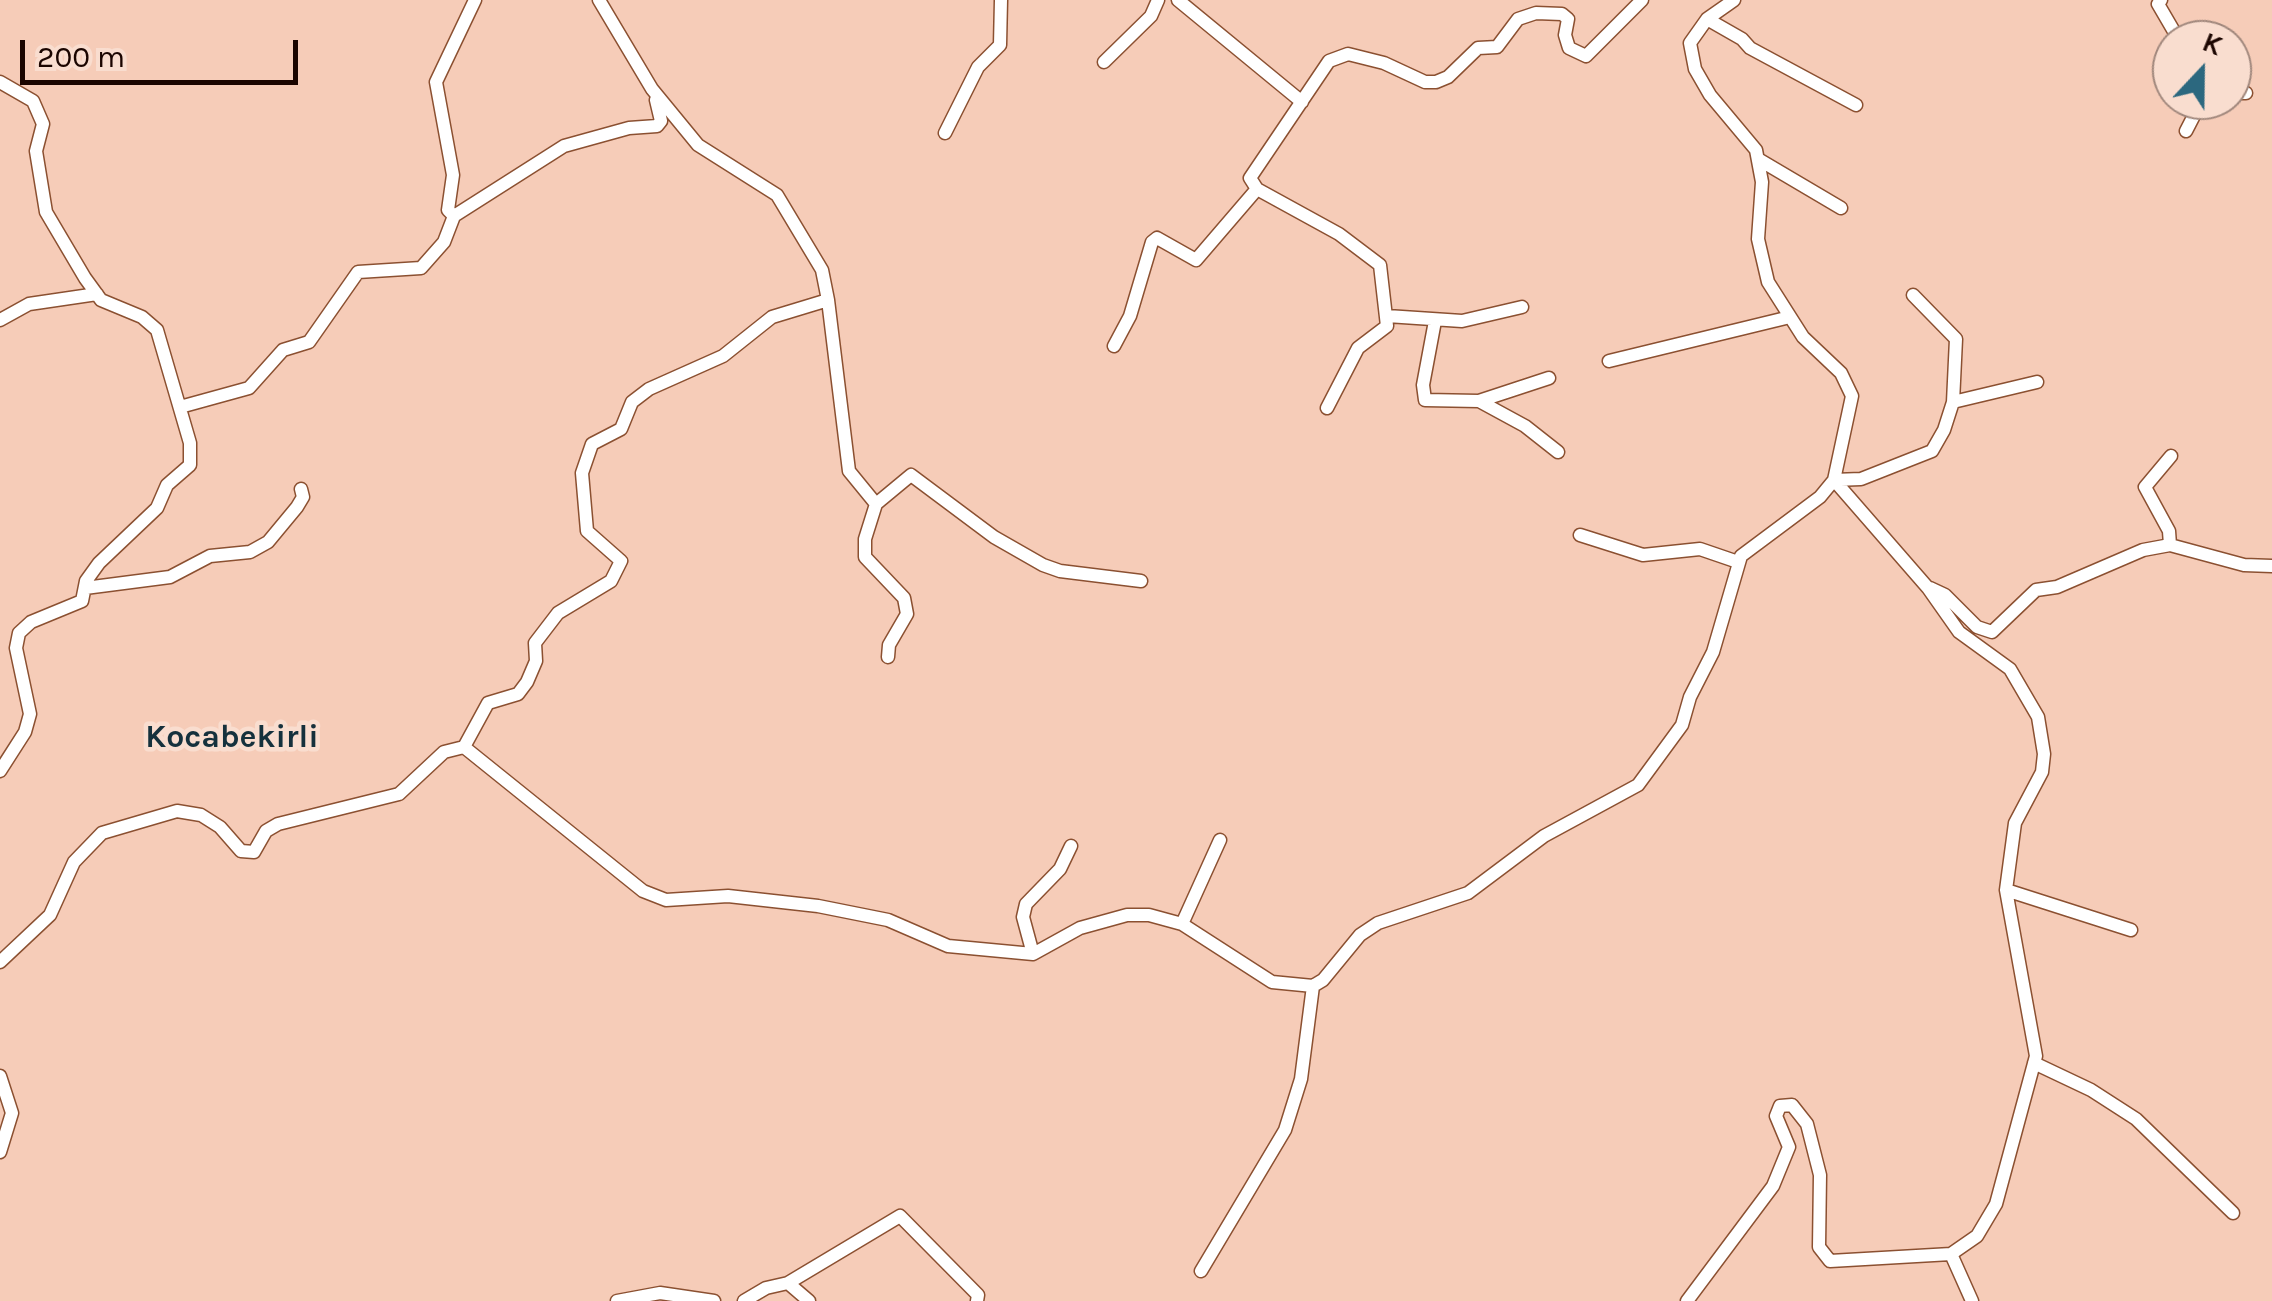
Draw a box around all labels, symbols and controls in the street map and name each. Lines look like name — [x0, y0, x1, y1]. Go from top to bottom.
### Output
scale bar — [25, 20, 302, 82]
north arrow — [2152, 20, 2252, 120]
text: K — [2198, 25, 2227, 62]
text: 200 m — [37, 39, 125, 75]
district label: Kocabekirli — [145, 719, 319, 757]

